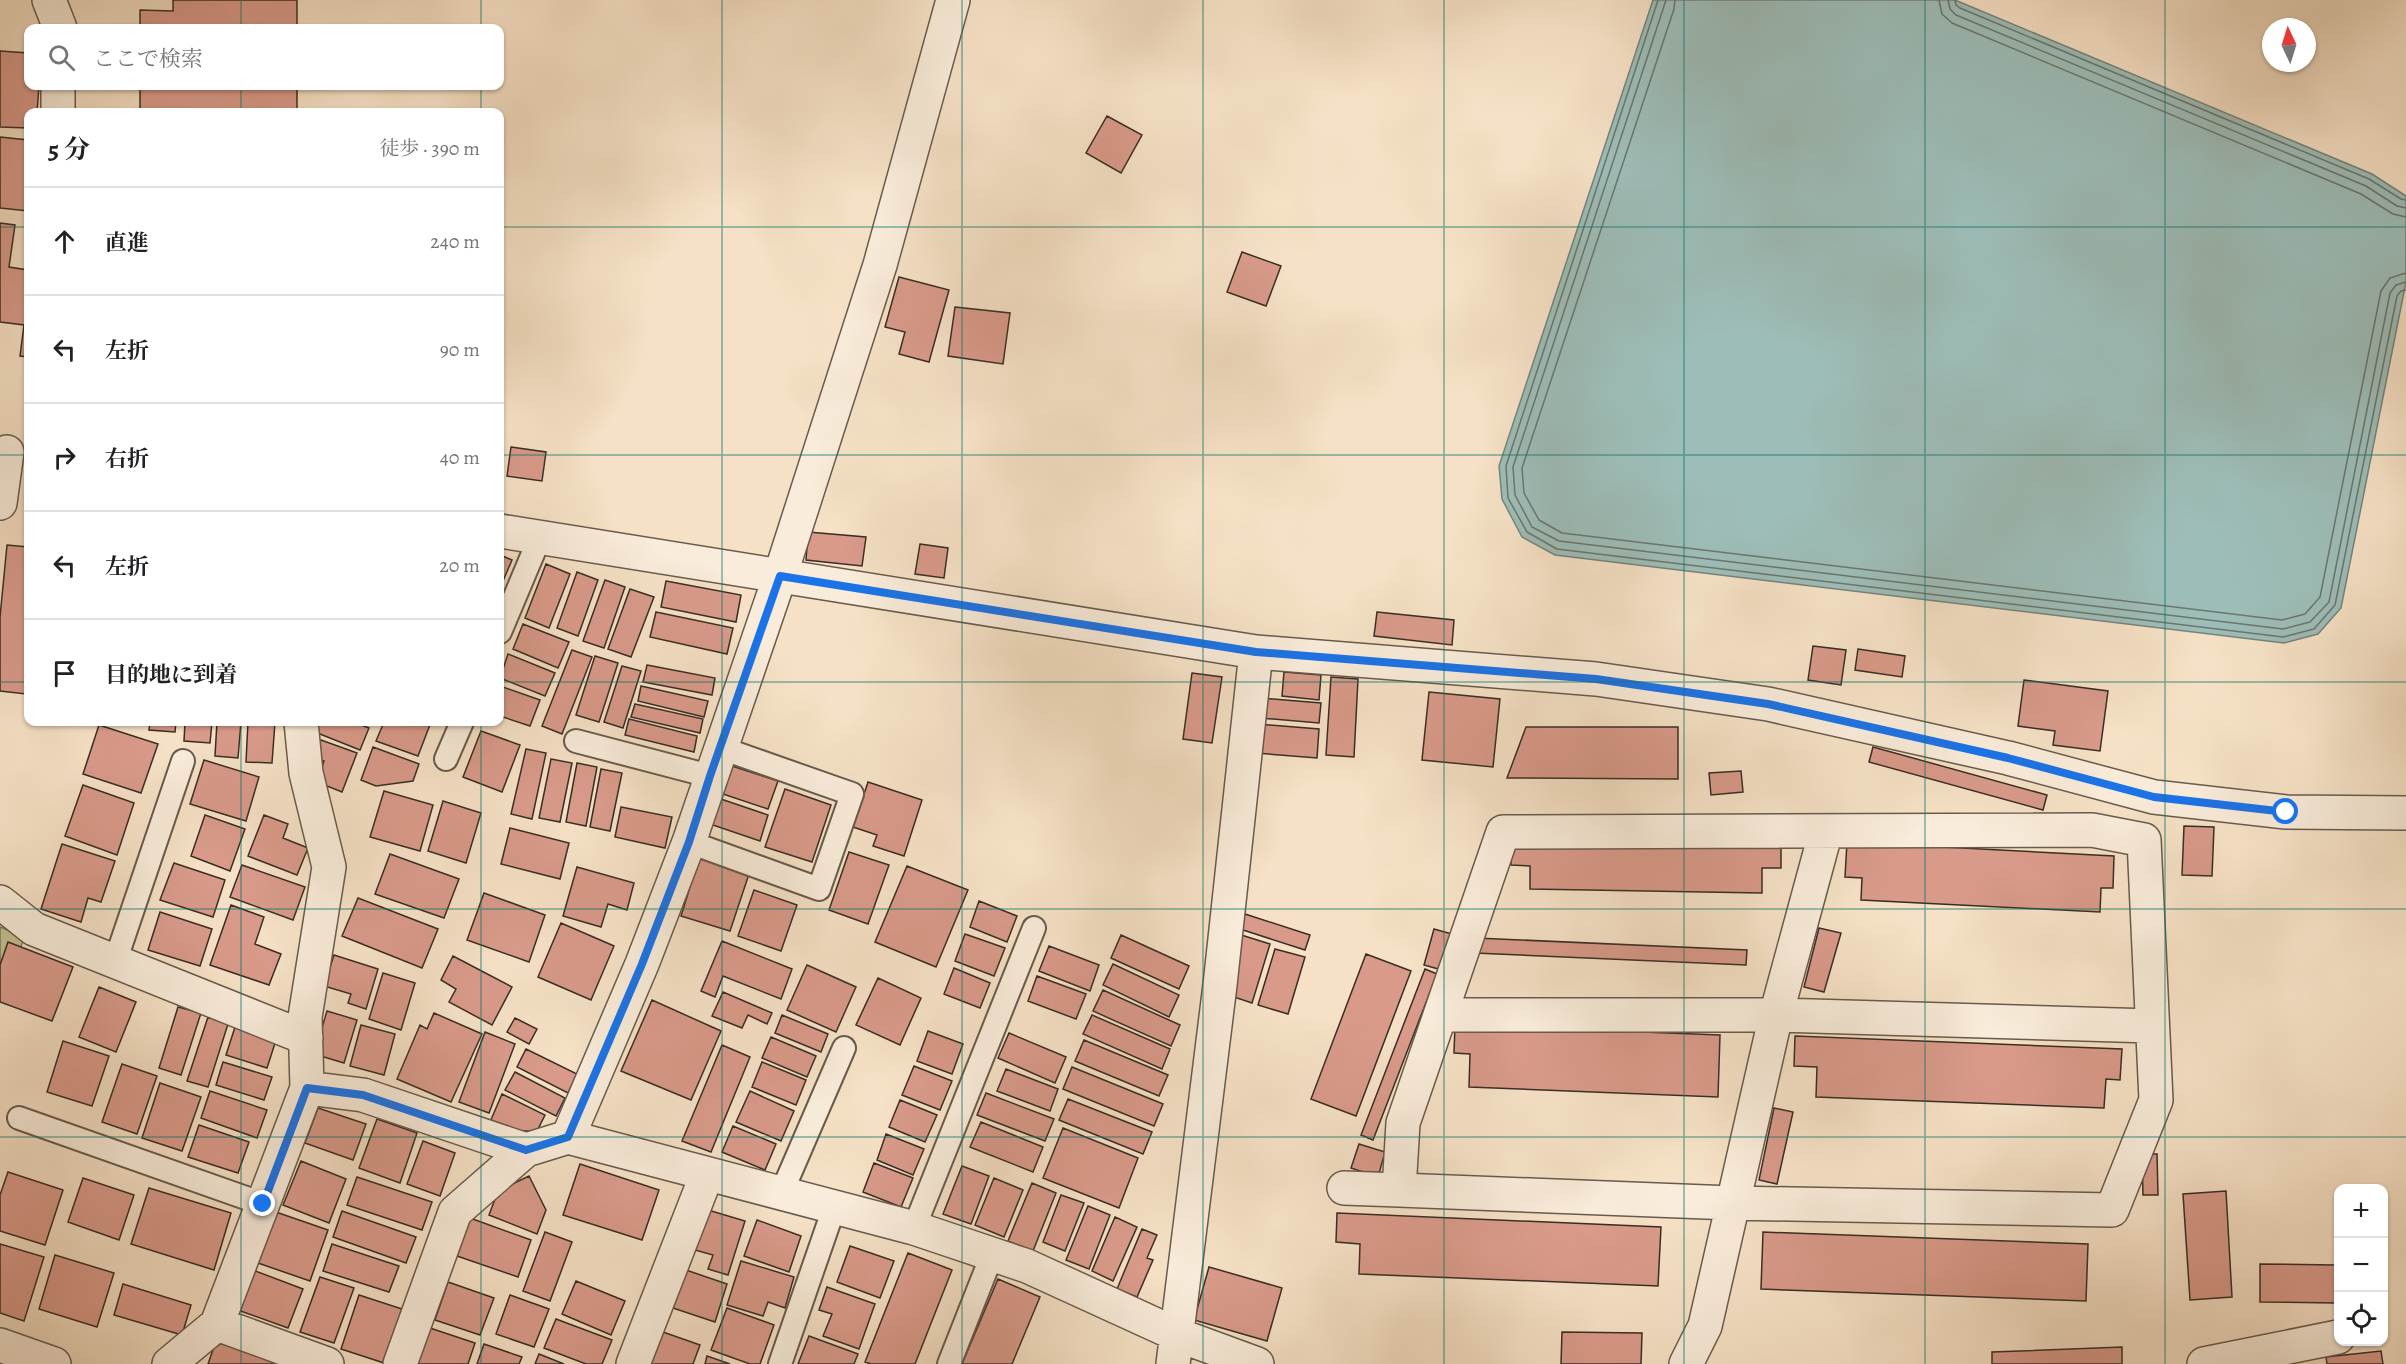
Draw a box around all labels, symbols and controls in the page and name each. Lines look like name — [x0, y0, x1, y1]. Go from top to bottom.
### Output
north arrow — [2262, 18, 2316, 72]
search box — [24, 24, 504, 90]
icon: search — [45, 41, 78, 74]
text: ここで検索 — [93, 44, 203, 74]
text: 5 分 — [48, 132, 90, 167]
text: 徒歩 · 390 m — [379, 135, 480, 162]
icon: ahead — [48, 225, 81, 258]
text: 直進 — [105, 228, 149, 258]
text: 240 m — [430, 228, 480, 255]
icon: left — [48, 333, 81, 366]
text: 左折 — [105, 336, 149, 366]
text: 90 m — [440, 336, 480, 363]
icon: right — [48, 441, 81, 474]
text: 右折 — [105, 444, 149, 474]
text: 40 m — [440, 444, 480, 471]
icon: left — [48, 549, 81, 582]
text: 左折 — [105, 552, 149, 582]
text: 20 m — [439, 552, 480, 579]
icon: arrive — [48, 657, 81, 690]
text: 目的地に到着 — [105, 660, 237, 690]
route start — [2272, 798, 2298, 824]
map controls — [2334, 1184, 2388, 1346]
button: + — [2334, 1184, 2388, 1238]
route end — [249, 1190, 275, 1216]
button: − — [2334, 1238, 2388, 1292]
button: locate — [2334, 1292, 2388, 1346]

